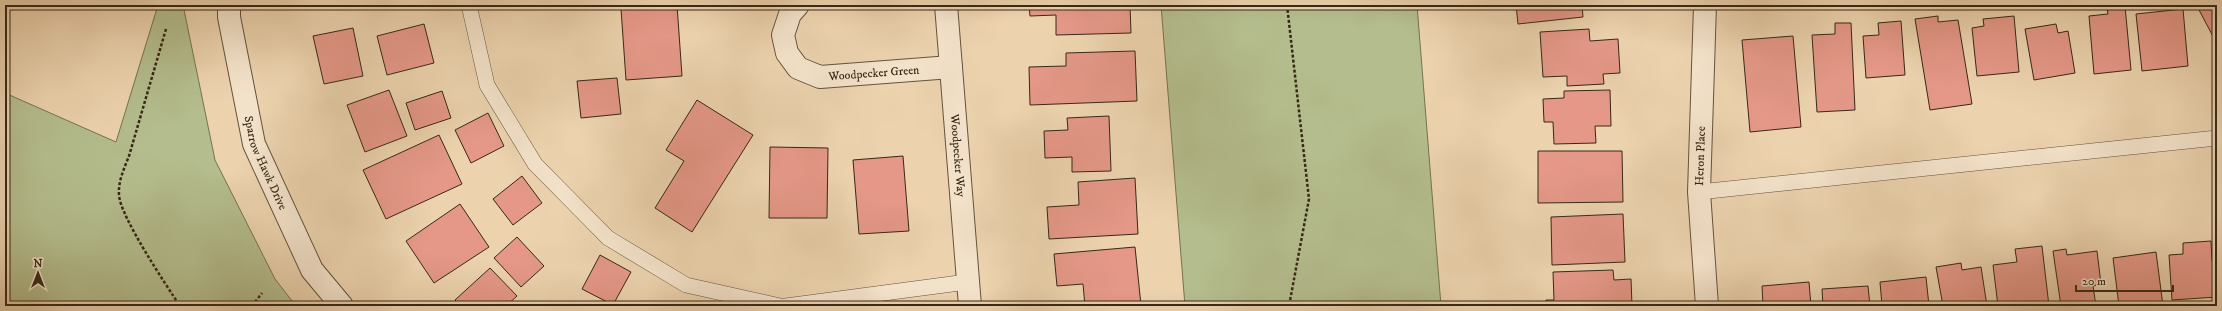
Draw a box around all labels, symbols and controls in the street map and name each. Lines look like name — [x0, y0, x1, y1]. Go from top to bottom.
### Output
street label: Woodpecker Green — [827, 62, 921, 84]
street label: Woodpecker Way — [947, 113, 968, 198]
street label: Sparrow Hawk Drive — [241, 115, 290, 213]
street label: Heron Place — [1692, 126, 1709, 186]
north arrow — [18, 253, 58, 293]
text: N — [33, 257, 43, 271]
scale bar — [2076, 267, 2173, 293]
text: 20 m — [2082, 274, 2106, 289]

